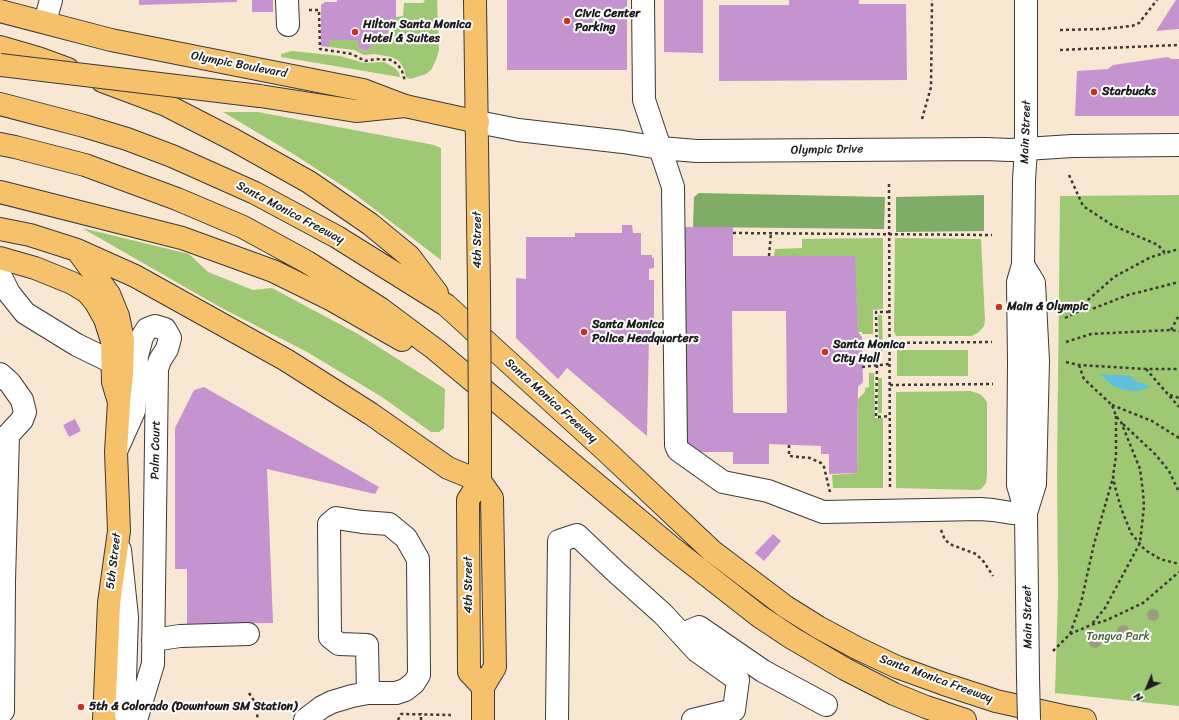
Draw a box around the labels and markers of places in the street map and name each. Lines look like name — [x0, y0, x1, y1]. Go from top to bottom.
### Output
place label: Civic Center Parking — [575, 7, 640, 35]
marker: Civic Center Parking — [562, 16, 572, 26]
place label: Hilton Santa Monica Hotel & Suites — [363, 18, 471, 46]
marker: Hilton Santa Monica Hotel & Suites — [350, 27, 360, 37]
place label: Starbucks — [1102, 85, 1156, 99]
marker: Starbucks — [1089, 87, 1099, 97]
place label: Main & Olympic — [1007, 300, 1089, 314]
marker: Main & Olympic — [994, 302, 1004, 312]
place label: Santa Monica Police Headquarters — [592, 318, 698, 346]
marker: Santa Monica Police Headquarters — [579, 327, 589, 337]
place label: Santa Monica City Hall — [833, 338, 905, 366]
marker: Santa Monica City Hall — [820, 347, 830, 357]
place label: 5th & Colorado (Downtown SM Station) — [89, 700, 297, 714]
marker: 5th & Colorado (Downtown SM Station) — [76, 702, 86, 712]

